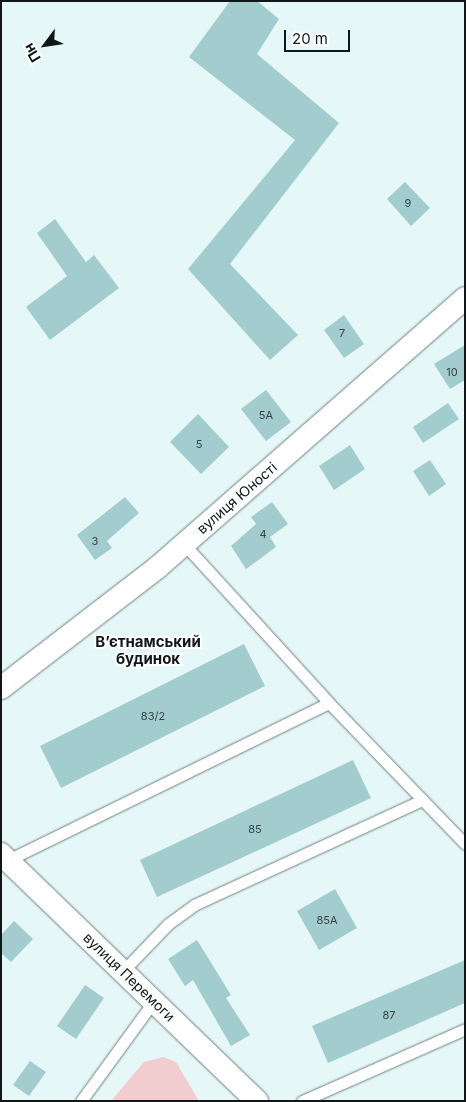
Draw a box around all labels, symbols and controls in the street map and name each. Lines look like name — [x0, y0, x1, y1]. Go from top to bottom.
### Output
north arrow — [20, 20, 70, 70]
scale bar — [286, 20, 352, 52]
text: 20 m — [292, 29, 328, 48]
text: Пн — [19, 40, 44, 66]
house number: 9 — [405, 196, 411, 210]
house number: 7 — [339, 326, 345, 340]
house number: 10 — [446, 365, 458, 379]
house number: 5А — [259, 408, 273, 422]
house number: 5 — [196, 437, 202, 451]
street label: вулиця Юності — [194, 459, 280, 537]
house number: 4 — [259, 527, 267, 541]
house number: 3 — [92, 534, 98, 548]
district label: В’єтнамський будинок — [95, 632, 201, 667]
house number: 83/2 — [141, 709, 165, 723]
house number: 85 — [248, 822, 262, 836]
house number: 85А — [316, 913, 338, 927]
street label: вулиця Перемоги — [80, 929, 178, 1025]
house number: 87 — [382, 1008, 396, 1022]

